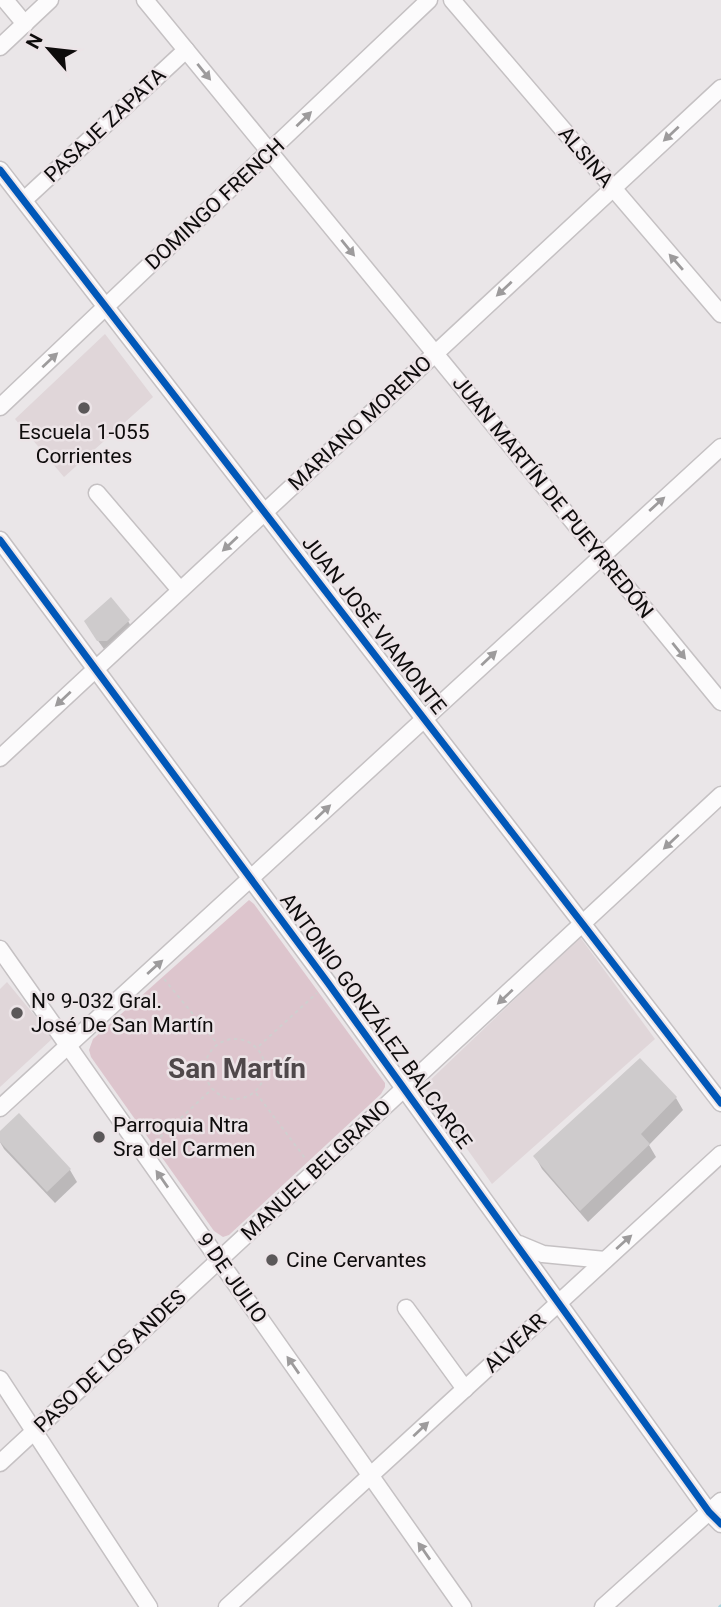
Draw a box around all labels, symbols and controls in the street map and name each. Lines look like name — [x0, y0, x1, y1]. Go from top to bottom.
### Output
north arrow — [14, 14, 84, 84]
text: N — [21, 30, 48, 53]
street label: PASAJE ZAPATA — [40, 63, 171, 187]
one-way arrow — [196, 63, 211, 80]
one-way arrow — [295, 112, 312, 128]
street label: ALSINA — [554, 122, 619, 193]
one-way arrow — [662, 126, 680, 142]
street label: DOMINGO FRENCH — [141, 133, 289, 275]
one-way arrow — [341, 238, 356, 256]
one-way arrow — [669, 254, 684, 271]
one-way arrow — [495, 281, 513, 297]
street label: MARIANO MORENO — [284, 351, 436, 495]
one-way arrow — [41, 352, 59, 368]
street label: JUAN MARTÍN DE PUEYRREDÓN — [448, 371, 658, 623]
marker: Escuela 1-055 Corrientes — [76, 400, 92, 416]
place label: Escuela 1-055 Corrientes — [18, 420, 150, 468]
one-way arrow — [648, 497, 665, 513]
street label: JUAN JOSÉ VIAMONTE — [297, 531, 451, 719]
one-way arrow — [221, 536, 239, 552]
one-way arrow — [672, 641, 687, 659]
one-way arrow — [480, 650, 497, 666]
one-way arrow — [54, 691, 72, 707]
one-way arrow — [314, 805, 331, 821]
one-way arrow — [663, 833, 680, 849]
street label: ANTONIO GONZÁLEZ BALCARCE — [275, 889, 477, 1153]
one-way arrow — [147, 960, 164, 975]
one-way arrow — [497, 988, 514, 1004]
place label: Nº 9-032 Gral. José De San Martín — [31, 989, 214, 1037]
marker: Nº 9-032 Gral. José De San Martín — [9, 1005, 25, 1021]
district label: San Martín — [168, 1052, 306, 1085]
street label: MANUEL BELGRANO — [236, 1095, 396, 1245]
place label: Parroquia Ntra Sra del Carmen — [113, 1113, 255, 1161]
marker: Parroquia Ntra Sra del Carmen — [91, 1129, 107, 1145]
one-way arrow — [155, 1170, 169, 1188]
street label: 9 DE JULIO — [192, 1228, 272, 1328]
one-way arrow — [615, 1234, 633, 1250]
place label: Cine Cervantes — [286, 1248, 427, 1272]
marker: Cine Cervantes — [264, 1252, 280, 1268]
street label: PASO DE LOS ANDES — [29, 1285, 191, 1437]
street label: ALVEAR — [479, 1309, 551, 1377]
one-way arrow — [286, 1356, 300, 1374]
one-way arrow — [412, 1422, 429, 1438]
one-way arrow — [417, 1542, 431, 1560]

